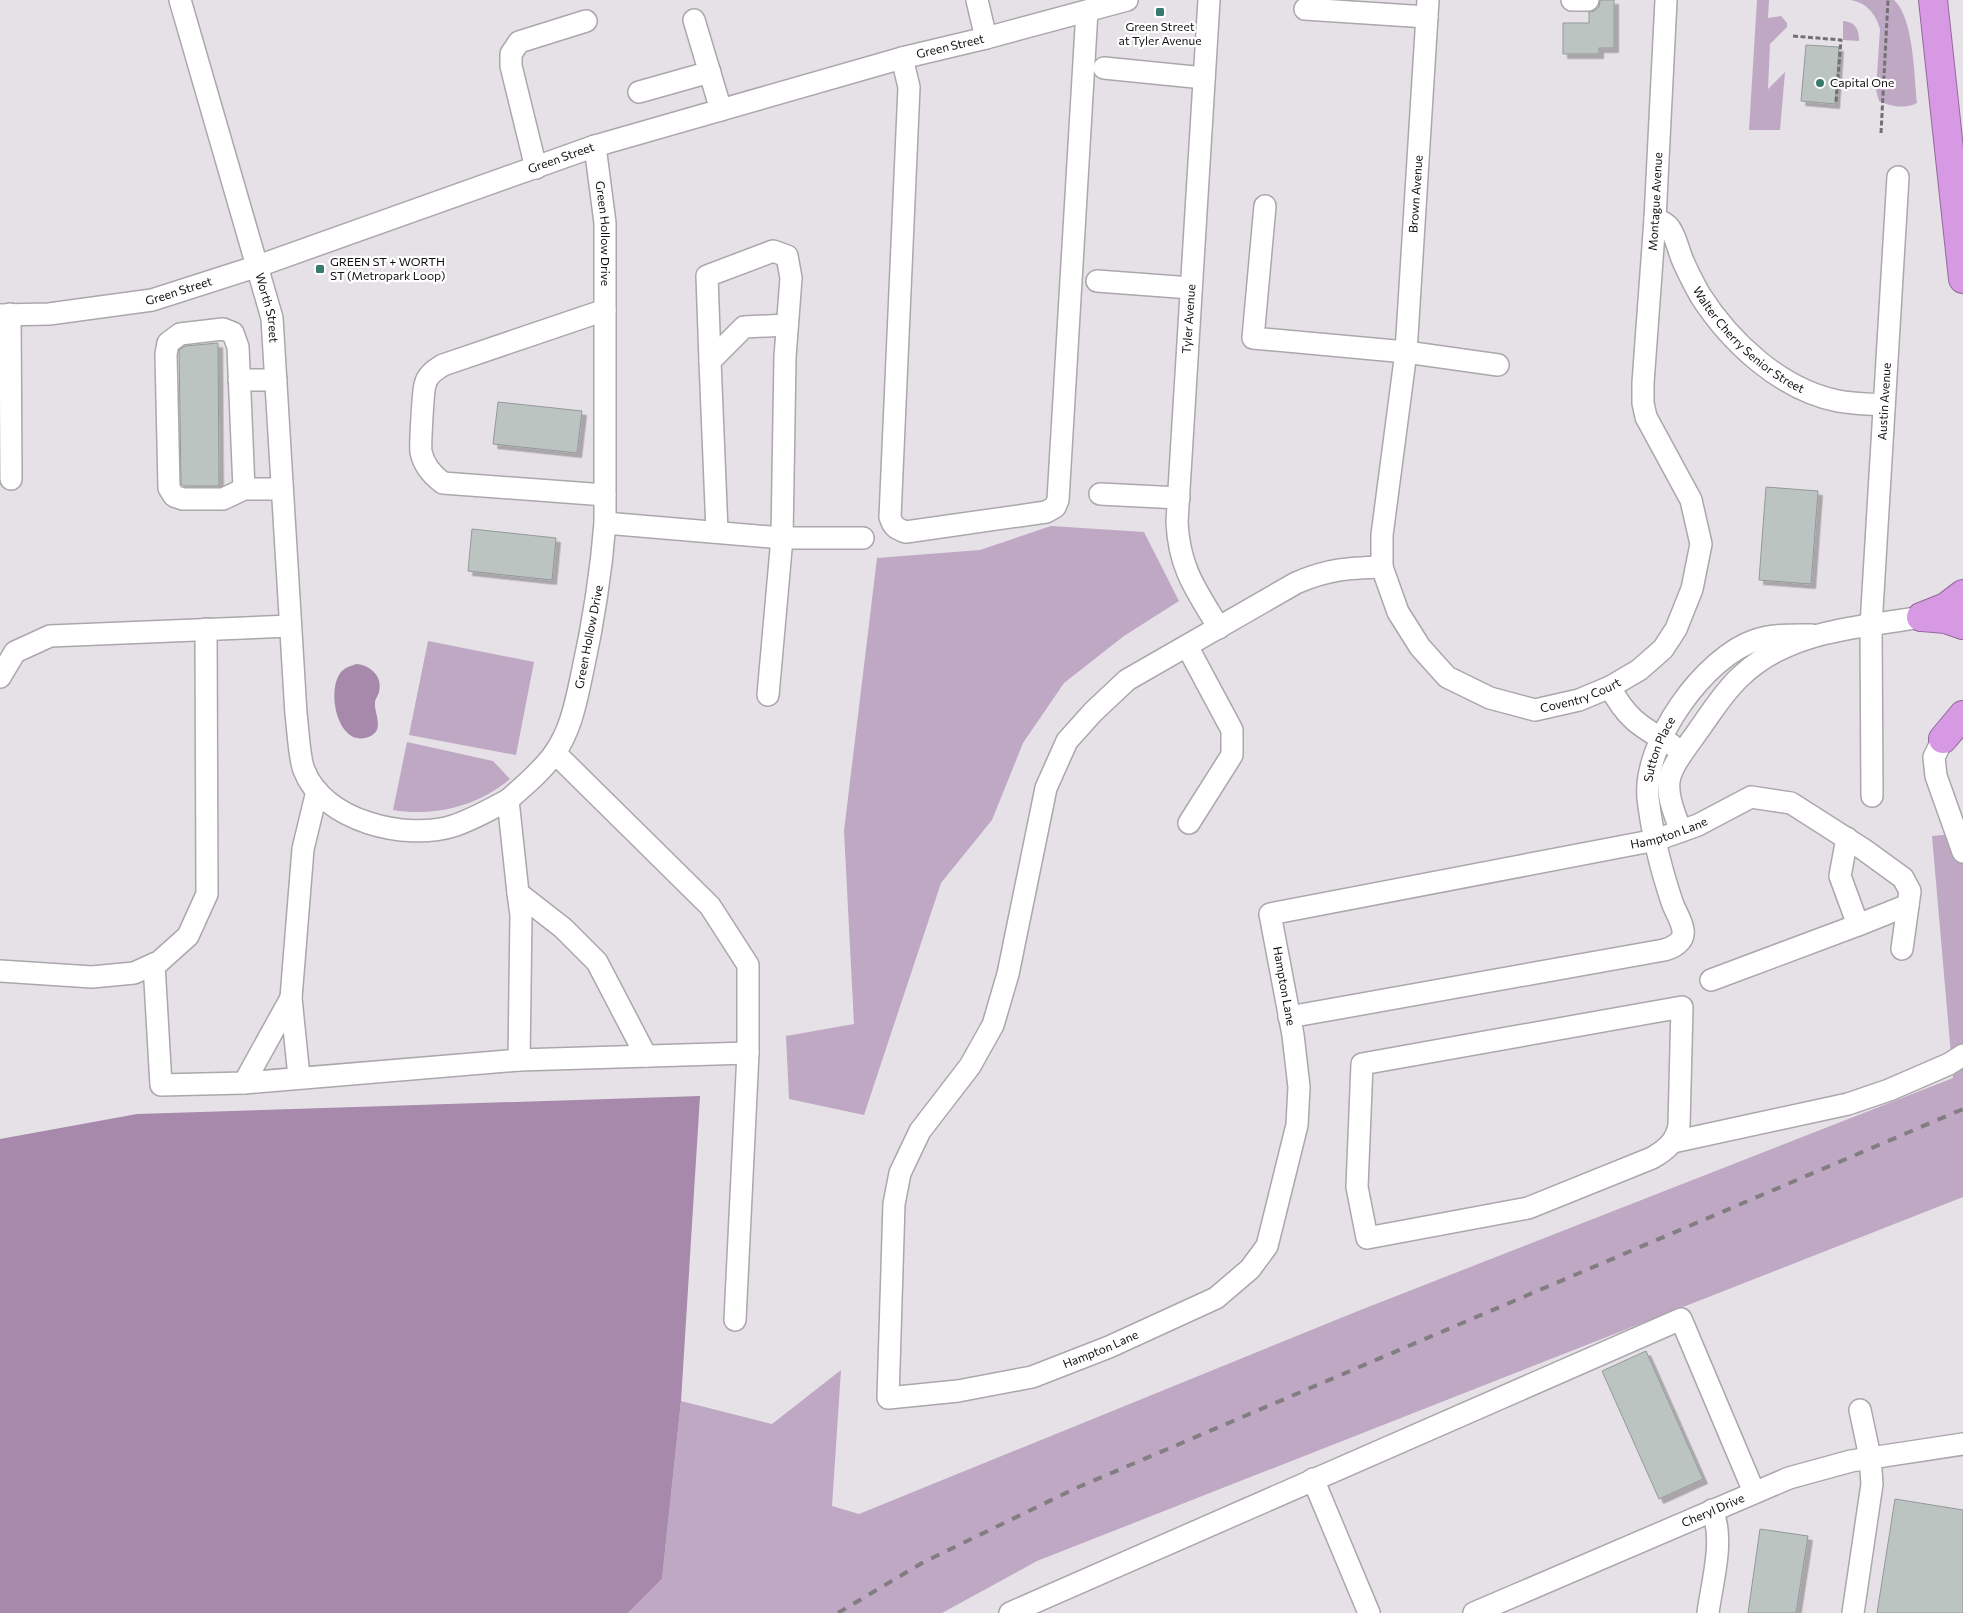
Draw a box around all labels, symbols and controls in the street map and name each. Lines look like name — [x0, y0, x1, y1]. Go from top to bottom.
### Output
marker: Green Street at Tyler Avenue — [1154, 6, 1166, 18]
place label: Green Street at Tyler Avenue — [1118, 19, 1202, 47]
street label: Green Street — [915, 31, 985, 60]
place label: Capital One — [1830, 75, 1894, 89]
marker: Capital One — [1814, 77, 1826, 89]
street label: Green Street — [526, 139, 596, 175]
street label: Montague Avenue — [1645, 152, 1664, 251]
street label: Brown Avenue — [1405, 154, 1425, 233]
street label: Green Hollow Drive — [594, 180, 613, 286]
place label: GREEN ST + WORTH ST (Metropark Loop) — [330, 254, 445, 282]
marker: GREEN ST + WORTH ST (Metropark Loop) — [314, 263, 326, 275]
street label: Worth Street — [253, 271, 281, 343]
street label: Green Street — [144, 273, 214, 307]
street label: Tyler Avenue — [1179, 284, 1197, 354]
street label: Walter Cherry Senior Street — [1691, 284, 1807, 395]
street label: Austin Avenue — [1874, 362, 1893, 440]
street label: Green Hollow Drive — [571, 584, 605, 690]
street label: Coventry Court — [1539, 674, 1623, 715]
street label: Sutton Place — [1640, 714, 1677, 783]
street label: Hampton Lane — [1629, 813, 1709, 851]
street label: Hampton Lane — [1271, 945, 1299, 1027]
street label: Hampton Lane — [1061, 1327, 1140, 1370]
street label: Cheryl Drive — [1679, 1490, 1746, 1529]

